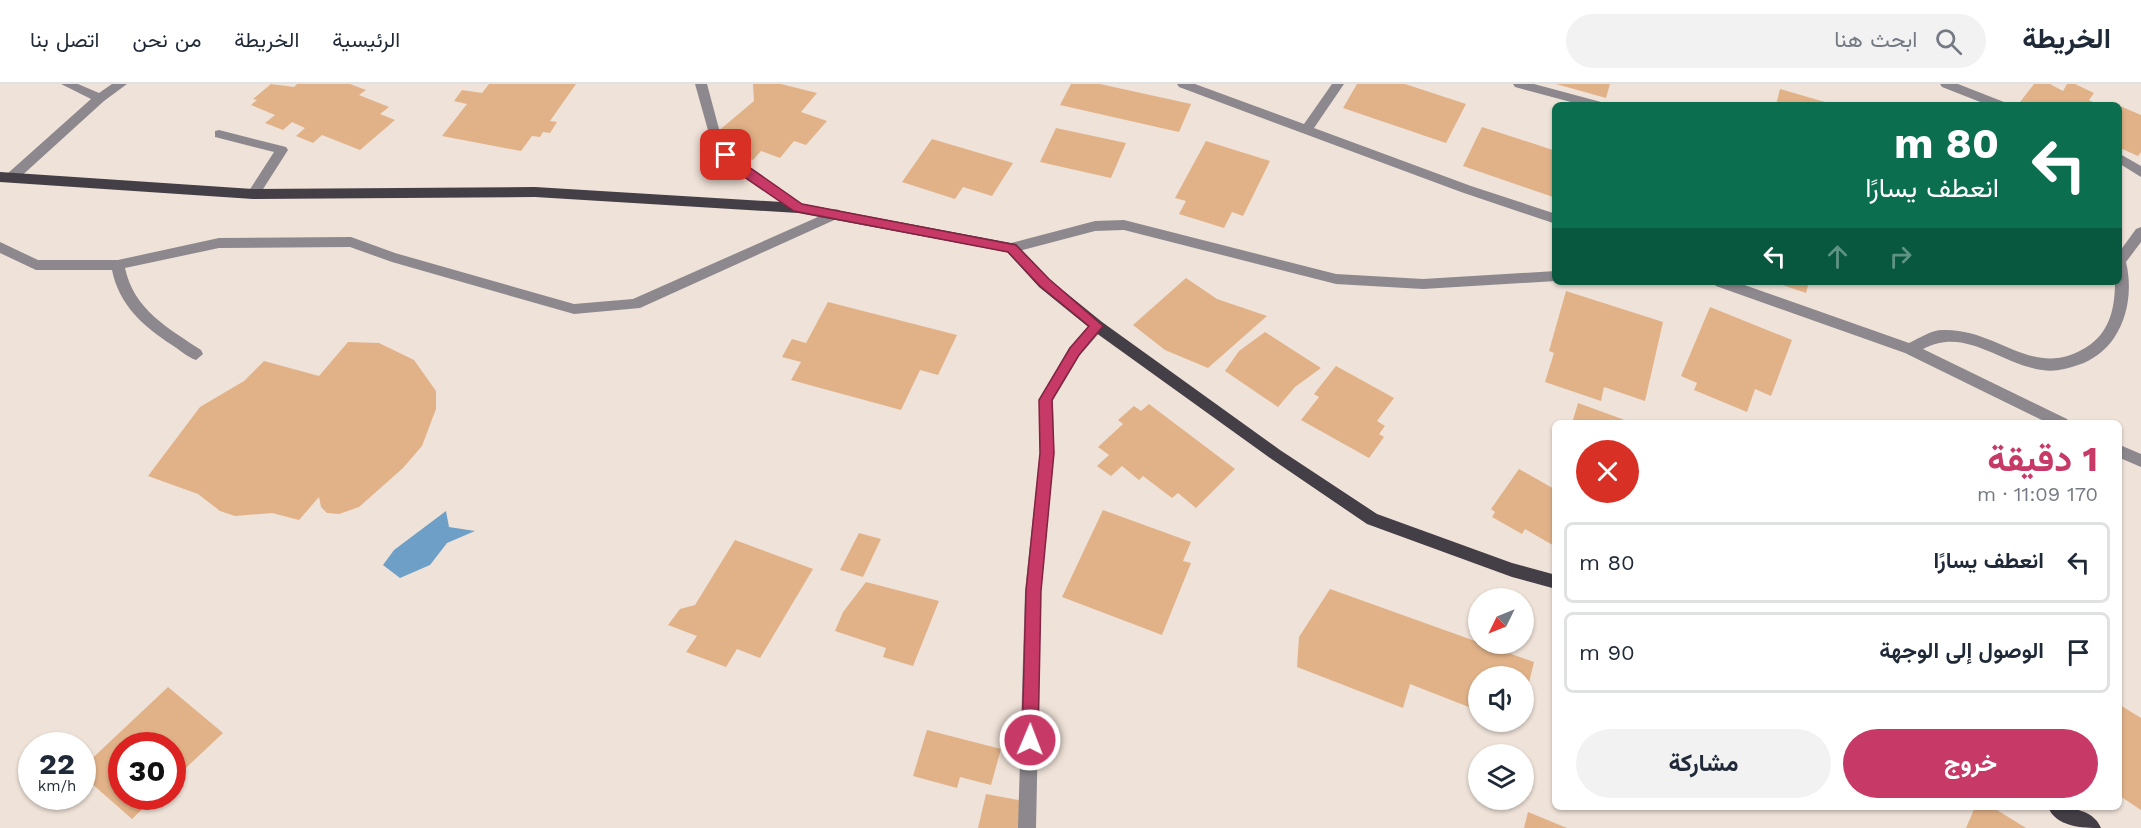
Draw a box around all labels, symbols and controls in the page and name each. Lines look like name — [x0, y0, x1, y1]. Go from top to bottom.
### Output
search box — [1566, 14, 1986, 68]
text: الخريطة — [2022, 22, 2111, 55]
icon: search — [1932, 25, 1965, 58]
text: اتصل بنا — [30, 27, 99, 52]
text: من نحن — [132, 27, 201, 52]
text: الخريطة — [234, 27, 299, 52]
text: الرئيسية — [332, 27, 400, 52]
text: ابحث هنا — [1834, 27, 1917, 52]
text: 80 m — [1894, 119, 1999, 168]
icon: left — [2020, 126, 2098, 204]
pin — [700, 129, 751, 180]
icon: arrive — [709, 138, 742, 171]
text: انعطف يسارًا — [1865, 172, 1999, 204]
icon: left — [1758, 240, 1791, 273]
icon: ahead — [1821, 240, 1854, 273]
icon: right — [1884, 240, 1917, 273]
text: 1 دقيقة — [1987, 438, 2098, 480]
button: close — [1576, 440, 1639, 503]
text: 170 m · 11:09 — [1977, 482, 2098, 506]
icon: left — [2062, 546, 2095, 579]
text: انعطف يسارًا — [1934, 548, 2044, 573]
text: 80 m — [1579, 550, 1635, 575]
north arrow — [1468, 588, 1534, 654]
map controls — [1468, 588, 1534, 810]
icon: arrive — [2062, 636, 2095, 669]
text: الوصول إلى الوجهة — [1879, 638, 2044, 663]
text: 90 m — [1579, 640, 1635, 665]
button: sound — [1468, 666, 1534, 732]
position arrow — [998, 708, 1062, 772]
button: مشاركة — [1576, 729, 1831, 798]
button: خروج — [1843, 729, 2098, 798]
speed limit sign: 30 — [108, 732, 186, 810]
button: layers — [1468, 744, 1534, 810]
text: 22 — [39, 746, 75, 781]
text: km/h — [38, 777, 76, 795]

